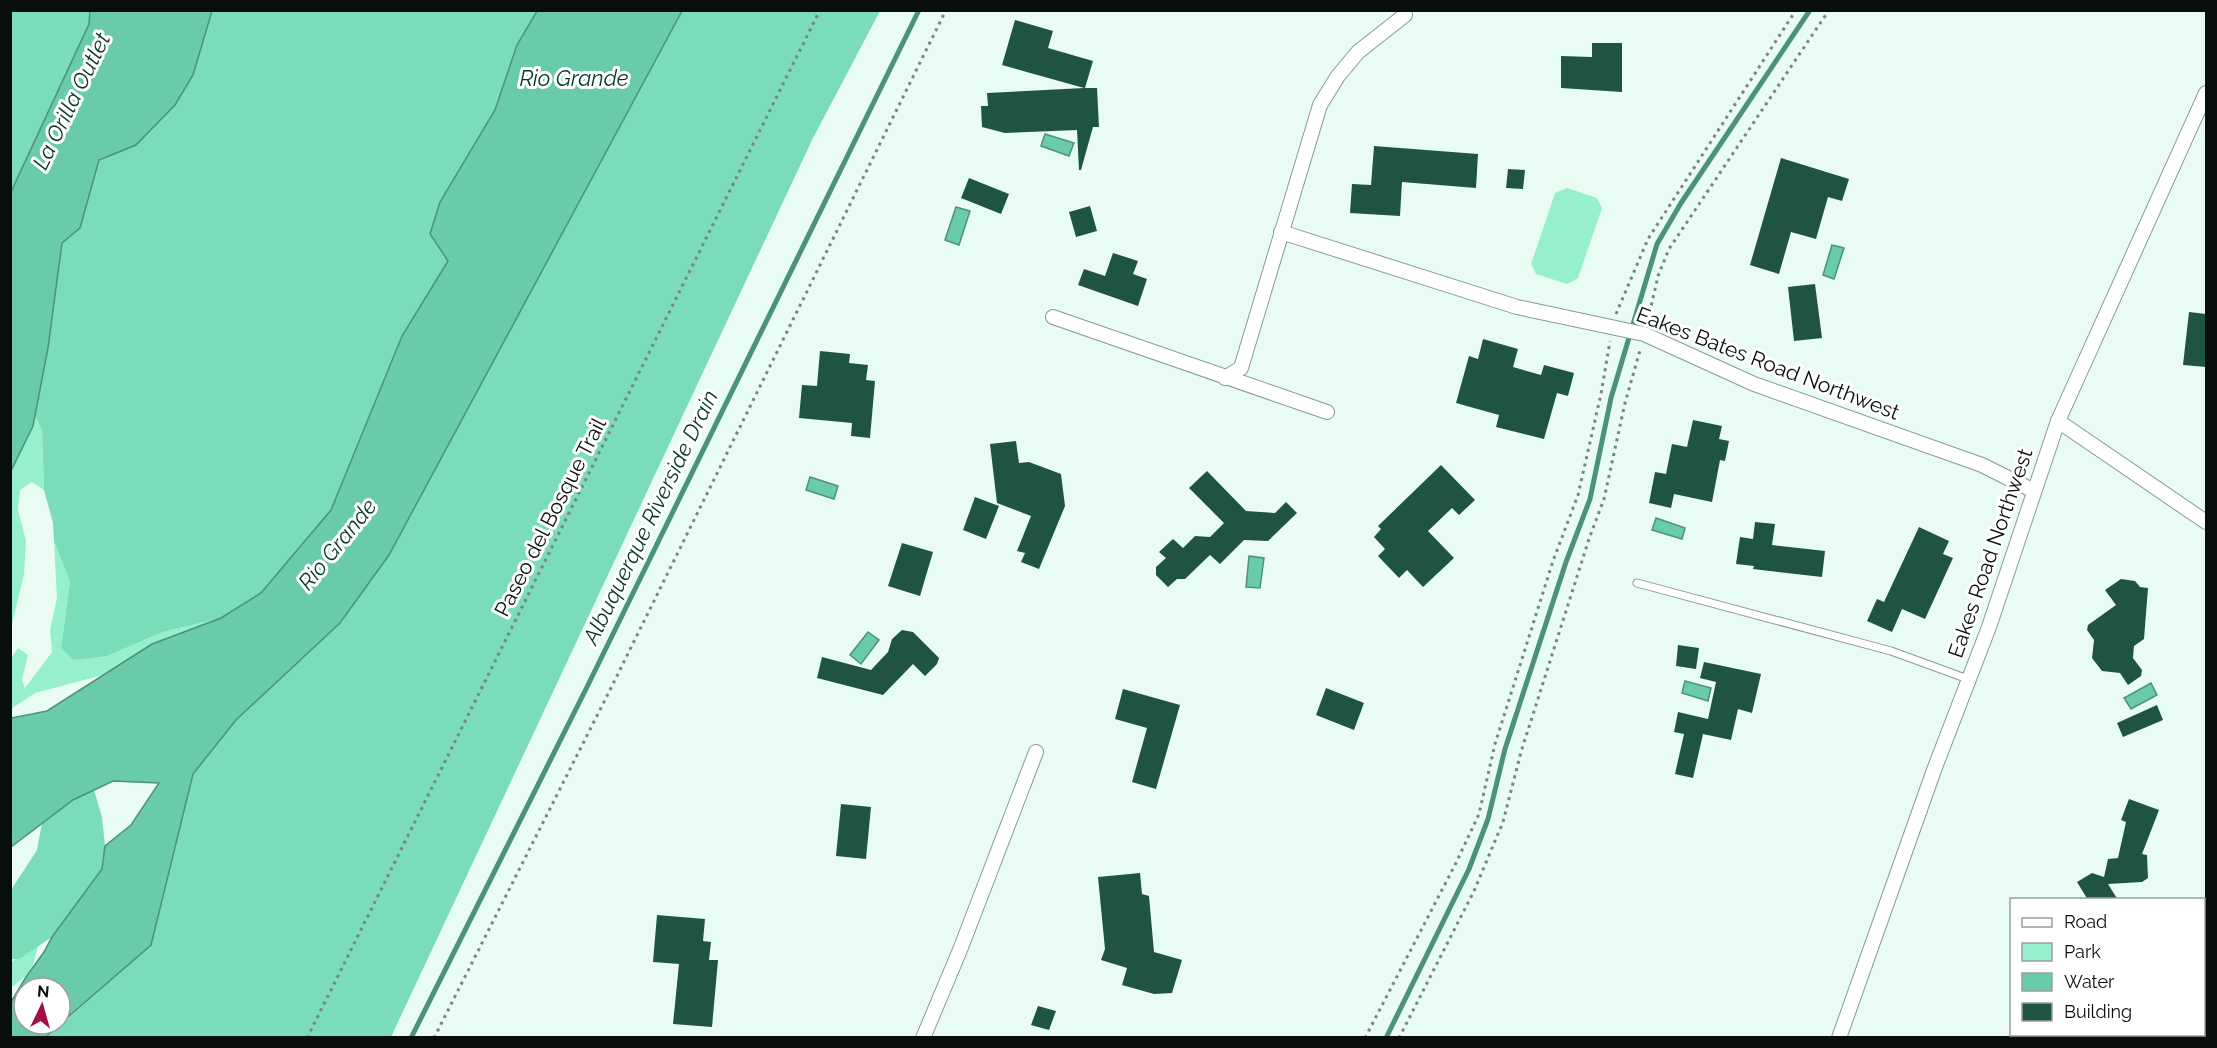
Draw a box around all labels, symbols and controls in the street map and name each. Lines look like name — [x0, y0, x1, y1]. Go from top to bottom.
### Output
water label: La Orilla Outlet — [27, 28, 116, 173]
water label: Rio Grande — [519, 65, 629, 91]
street label: Eakes Bates Road Northwest — [1633, 301, 1903, 425]
water label: Albuquerque Riverside Drain — [577, 386, 723, 649]
street label: Paseo del Bosque Trail — [489, 413, 611, 621]
street label: Eakes Road Northwest — [1942, 445, 2038, 661]
water label: Rio Grande — [293, 493, 382, 595]
legend — [2010, 898, 2205, 1036]
text: Road — [2064, 911, 2107, 932]
text: Park — [2064, 941, 2101, 962]
text: Water — [2064, 971, 2115, 992]
north arrow — [12, 976, 72, 1036]
text: N — [36, 982, 50, 1002]
text: Building — [2064, 1001, 2132, 1022]

